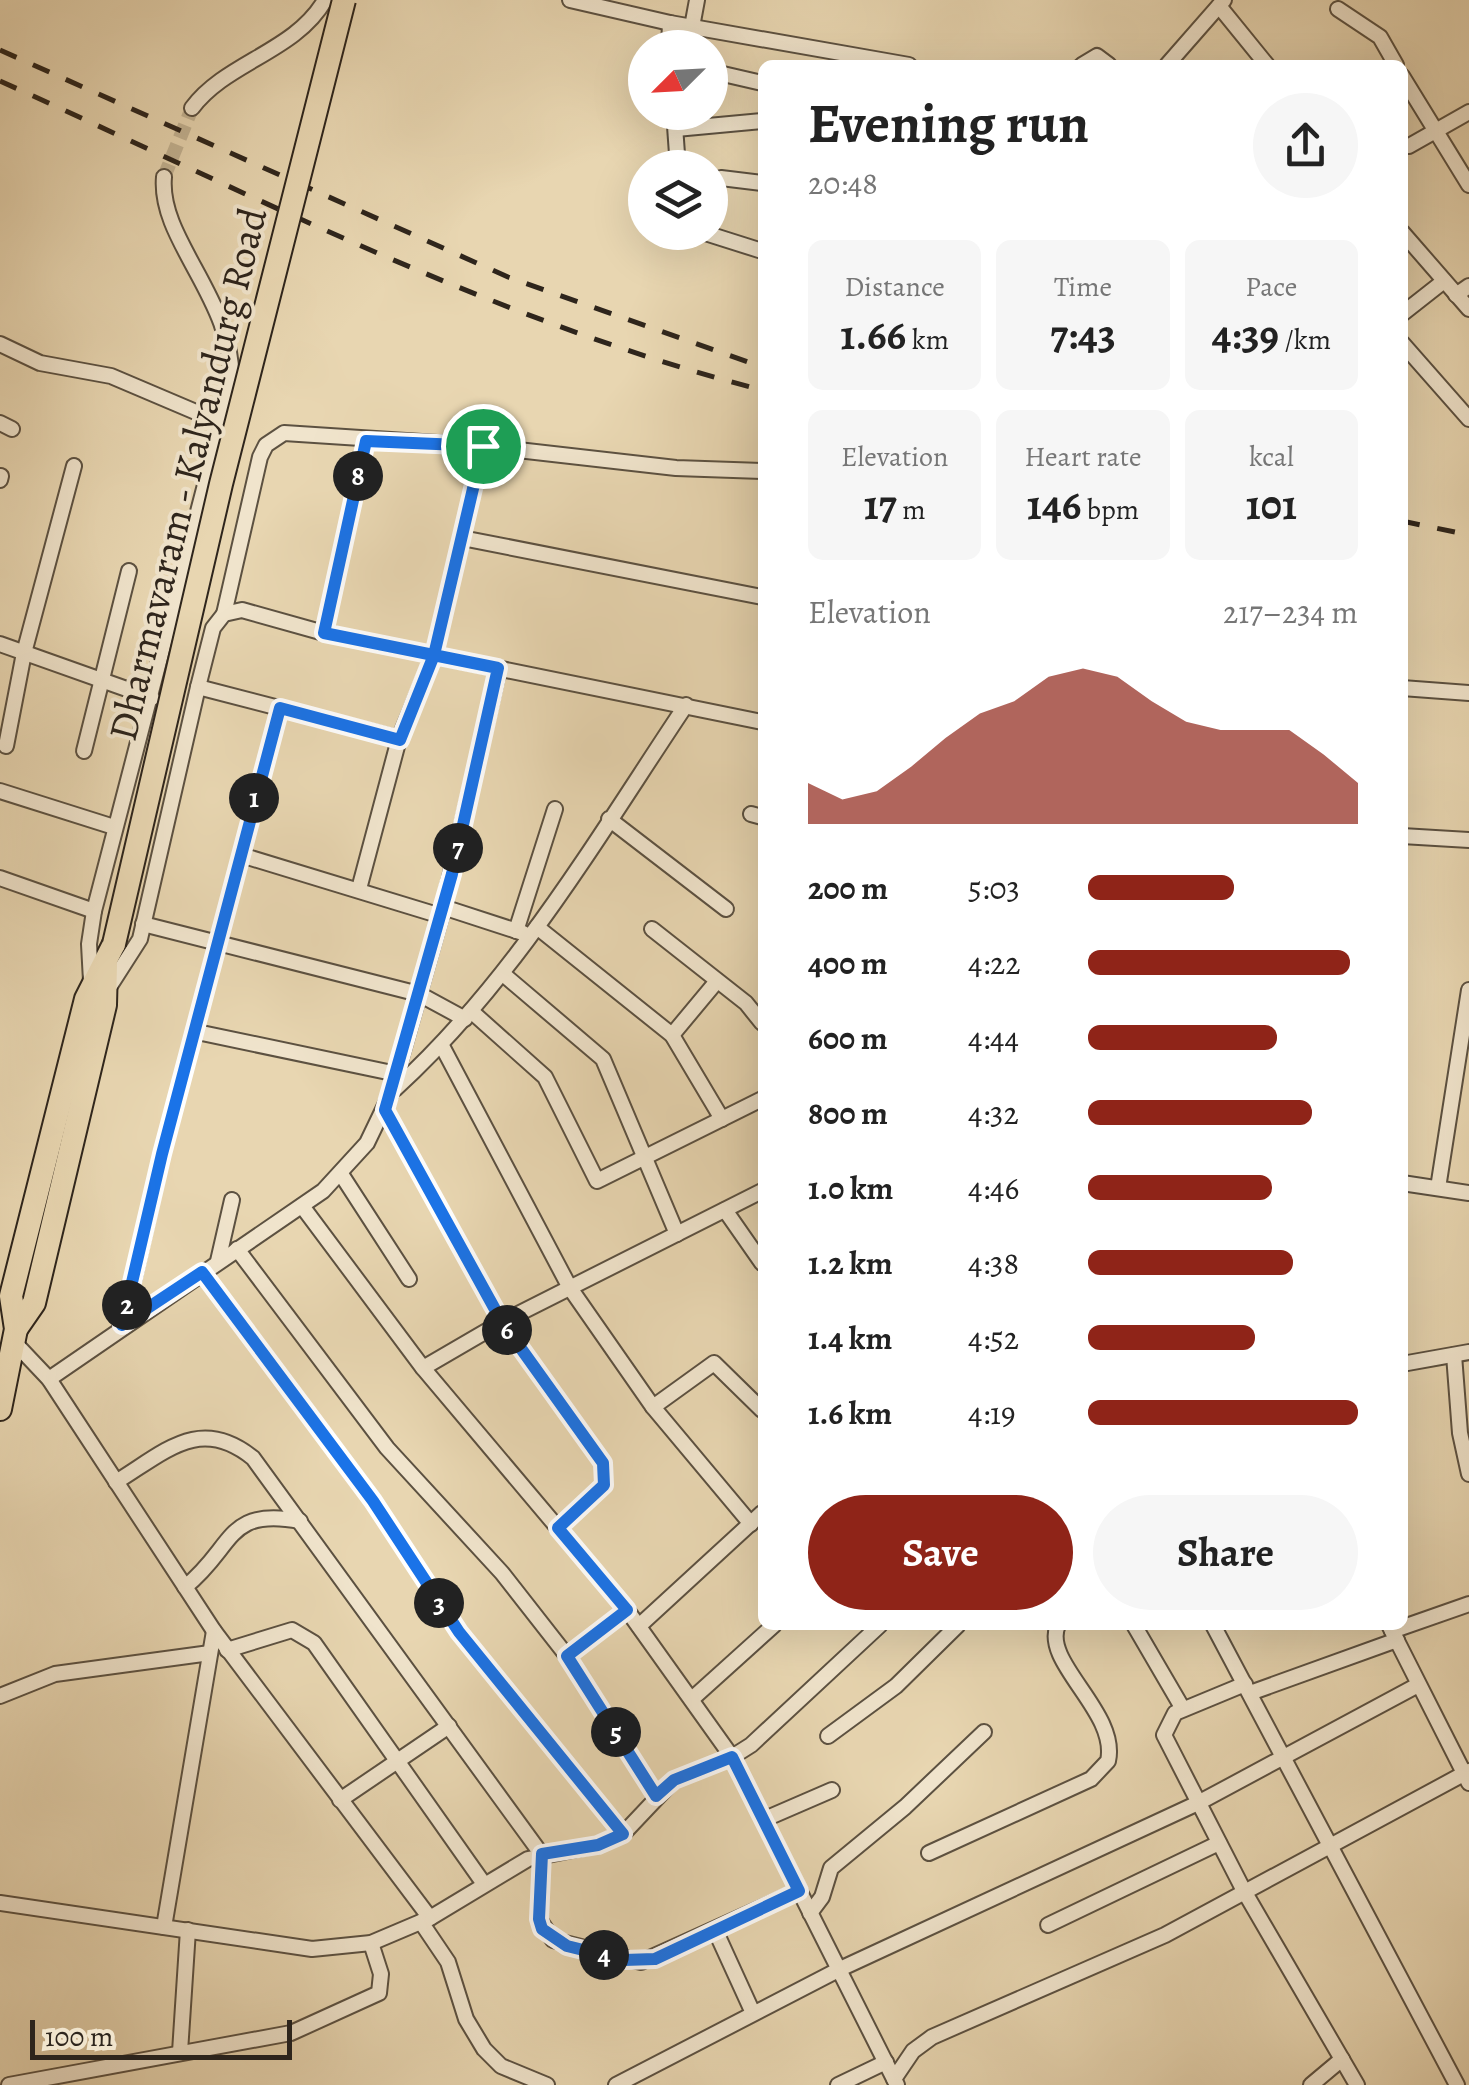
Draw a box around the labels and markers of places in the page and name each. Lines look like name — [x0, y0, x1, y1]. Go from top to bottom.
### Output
pin — [441, 404, 526, 489]
pin: 8 — [333, 451, 383, 501]
pin: 1 — [229, 773, 279, 823]
pin: 7 — [433, 823, 483, 873]
pin: 2 — [102, 1280, 152, 1330]
pin: 6 — [482, 1305, 532, 1355]
pin: 3 — [414, 1578, 464, 1628]
pin: 5 — [591, 1707, 641, 1757]
pin: 4 — [579, 1930, 629, 1980]

